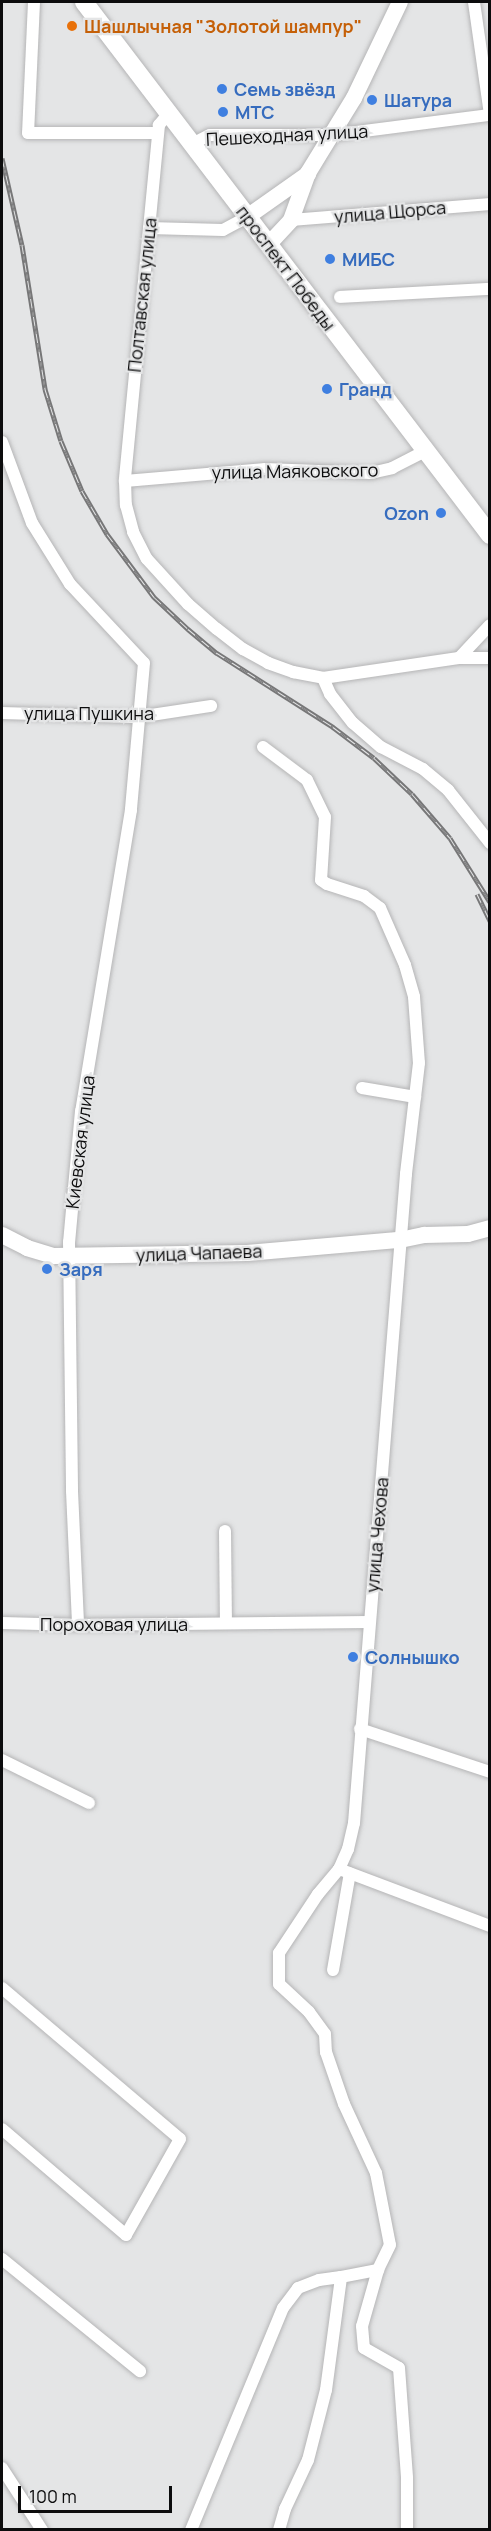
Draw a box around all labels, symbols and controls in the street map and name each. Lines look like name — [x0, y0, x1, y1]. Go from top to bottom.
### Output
place label: Шашлычная "Золотой шампур" — [84, 15, 362, 37]
marker: Шашлычная "Золотой шампур" — [65, 19, 79, 33]
place label: Семь звёзд — [234, 78, 335, 100]
marker: Семь звёзд — [215, 82, 229, 96]
place label: Шатура — [384, 89, 452, 111]
marker: Шатура — [365, 93, 379, 107]
place label: МТС — [235, 101, 275, 123]
marker: МТС — [216, 105, 230, 119]
street label: Пешеходная улица — [205, 120, 369, 150]
street label: улица Щорса — [333, 196, 447, 228]
street label: проспект Победы — [232, 201, 340, 335]
street label: Полтавская улица — [123, 217, 161, 373]
place label: МИБС — [342, 248, 395, 270]
marker: МИБС — [323, 252, 337, 266]
place label: Гранд — [339, 378, 392, 400]
marker: Гранд — [320, 382, 334, 396]
street label: улица Маяковского — [211, 459, 379, 483]
place label: Ozon — [384, 502, 429, 524]
marker: Ozon — [434, 506, 448, 520]
street label: улица Пушкина — [24, 702, 154, 724]
street label: Киевская улица — [61, 1074, 99, 1210]
street label: улица Чапаева — [135, 1240, 263, 1266]
place label: Заря — [59, 1258, 103, 1280]
marker: Заря — [40, 1262, 54, 1276]
street label: улица Чехова — [361, 1476, 393, 1594]
street label: Пороховая улица — [40, 1613, 188, 1635]
place label: Солнышко — [365, 1646, 460, 1668]
marker: Солнышко — [346, 1650, 360, 1664]
scale bar — [21, 2474, 176, 2512]
text: 100 m — [29, 2484, 77, 2508]

